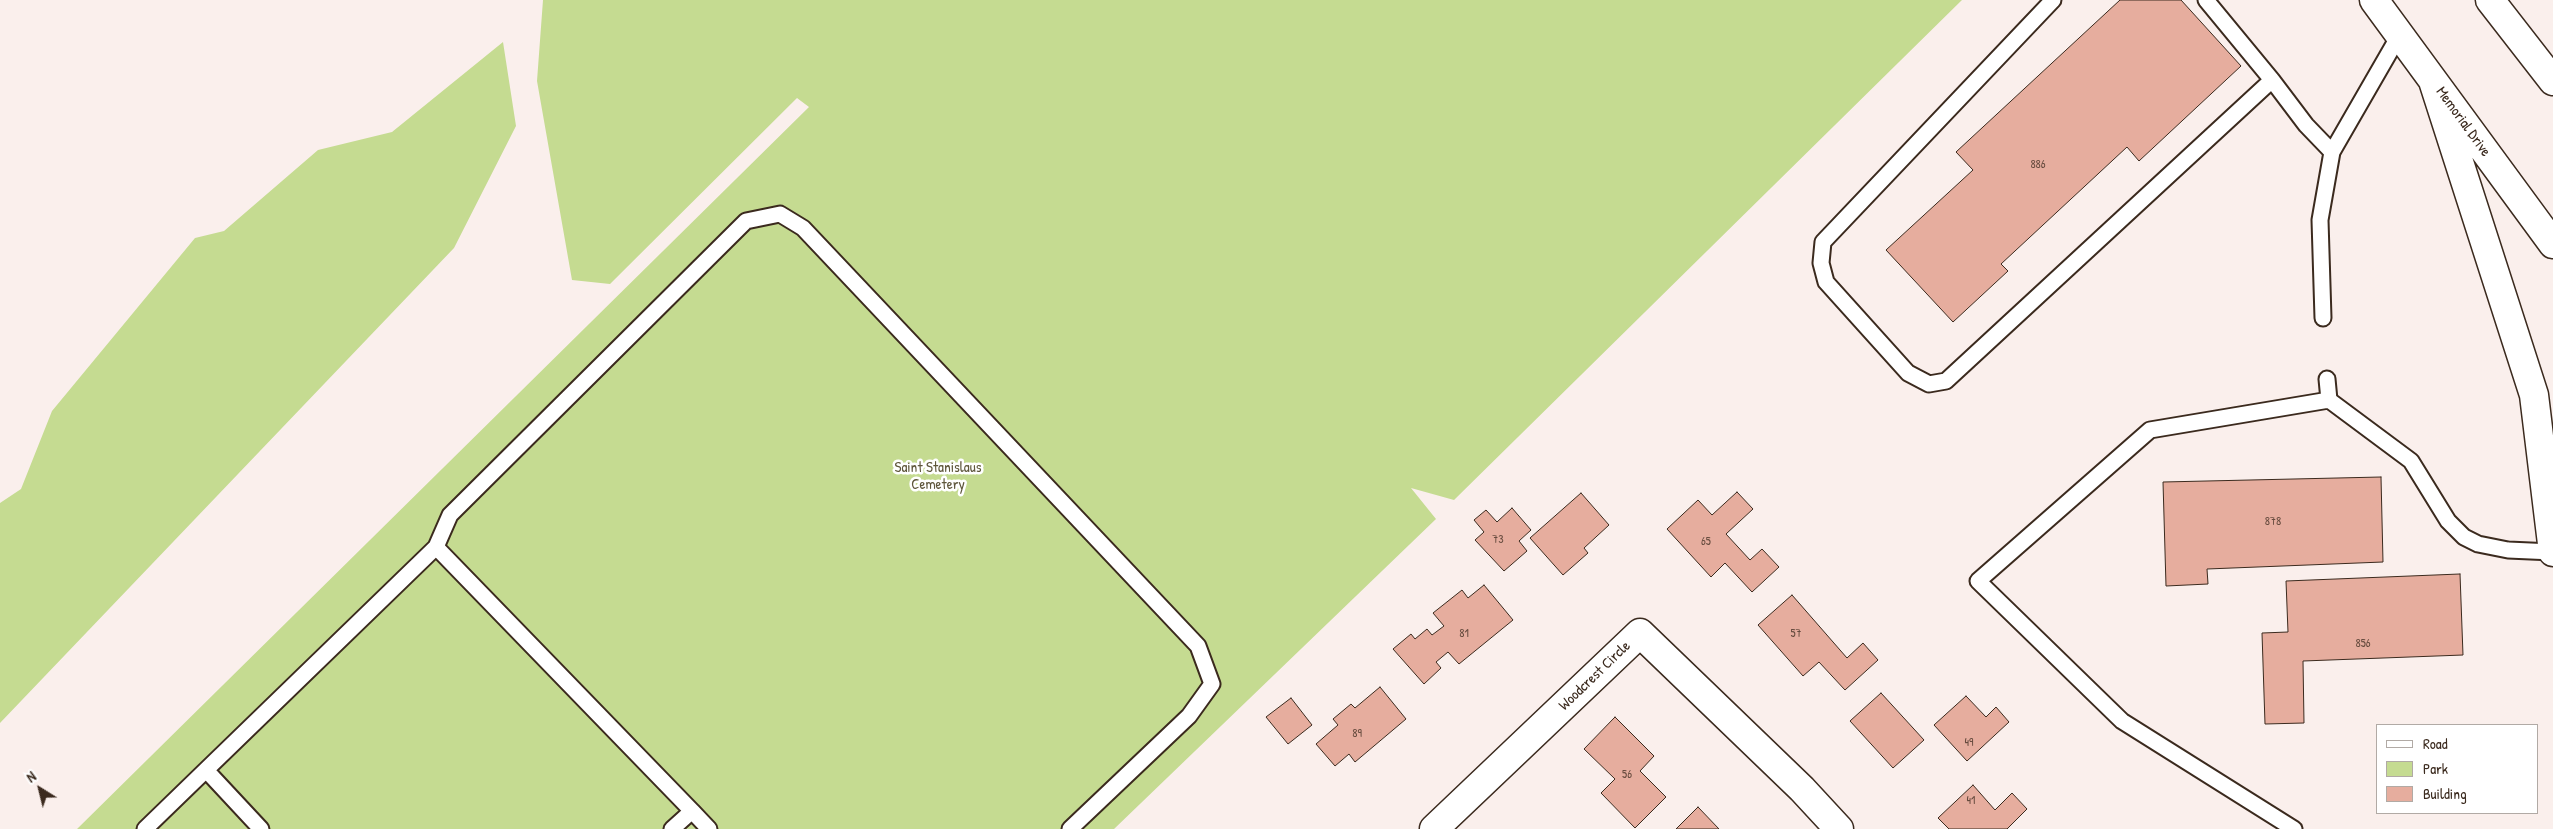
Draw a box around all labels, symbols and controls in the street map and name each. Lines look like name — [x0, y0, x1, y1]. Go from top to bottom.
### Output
street label: Memorial Drive — [2432, 84, 2494, 160]
house number: 886 — [2030, 158, 2046, 172]
park label: Saint Stanislaus Cemetery — [895, 459, 981, 494]
house number: 878 — [2265, 515, 2281, 529]
house number: 73 — [1492, 533, 1504, 547]
house number: 65 — [1701, 535, 1711, 549]
house number: 81 — [1459, 627, 1469, 641]
house number: 57 — [1790, 627, 1802, 641]
street label: Woodcrest Circle — [1556, 637, 1634, 715]
house number: 856 — [2355, 637, 2371, 651]
legend — [2376, 724, 2538, 814]
house number: 89 — [1352, 727, 1362, 741]
text: Road — [2423, 733, 2448, 754]
house number: 49 — [1965, 736, 1973, 750]
text: Park — [2423, 758, 2448, 779]
north arrow — [15, 764, 65, 814]
text: N — [22, 767, 39, 786]
house number: 56 — [1622, 768, 1632, 782]
text: Building — [2423, 783, 2467, 804]
house number: 41 — [1967, 794, 1975, 808]

